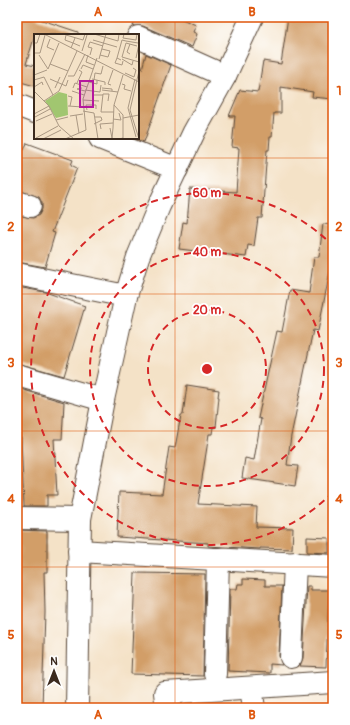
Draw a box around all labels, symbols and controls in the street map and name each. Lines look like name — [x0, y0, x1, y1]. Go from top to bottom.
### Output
text: A — [94, 4, 103, 20]
text: B — [248, 4, 256, 20]
inset map — [34, 34, 139, 139]
text: 1 — [8, 83, 14, 99]
text: 1 — [336, 83, 342, 99]
text: 60 m — [193, 186, 222, 201]
text: 2 — [7, 219, 15, 235]
text: 2 — [335, 219, 343, 235]
text: 40 m — [192, 245, 222, 260]
text: 20 m — [193, 303, 221, 318]
text: 3 — [7, 355, 15, 371]
text: 3 — [335, 355, 343, 371]
centre of rings — [200, 362, 214, 376]
text: 4 — [7, 491, 15, 507]
text: 4 — [335, 491, 343, 507]
text: 5 — [7, 627, 15, 643]
text: 5 — [335, 627, 343, 643]
north arrow — [34, 651, 74, 691]
text: N — [50, 655, 58, 668]
text: A — [94, 707, 103, 723]
text: B — [248, 707, 256, 723]

